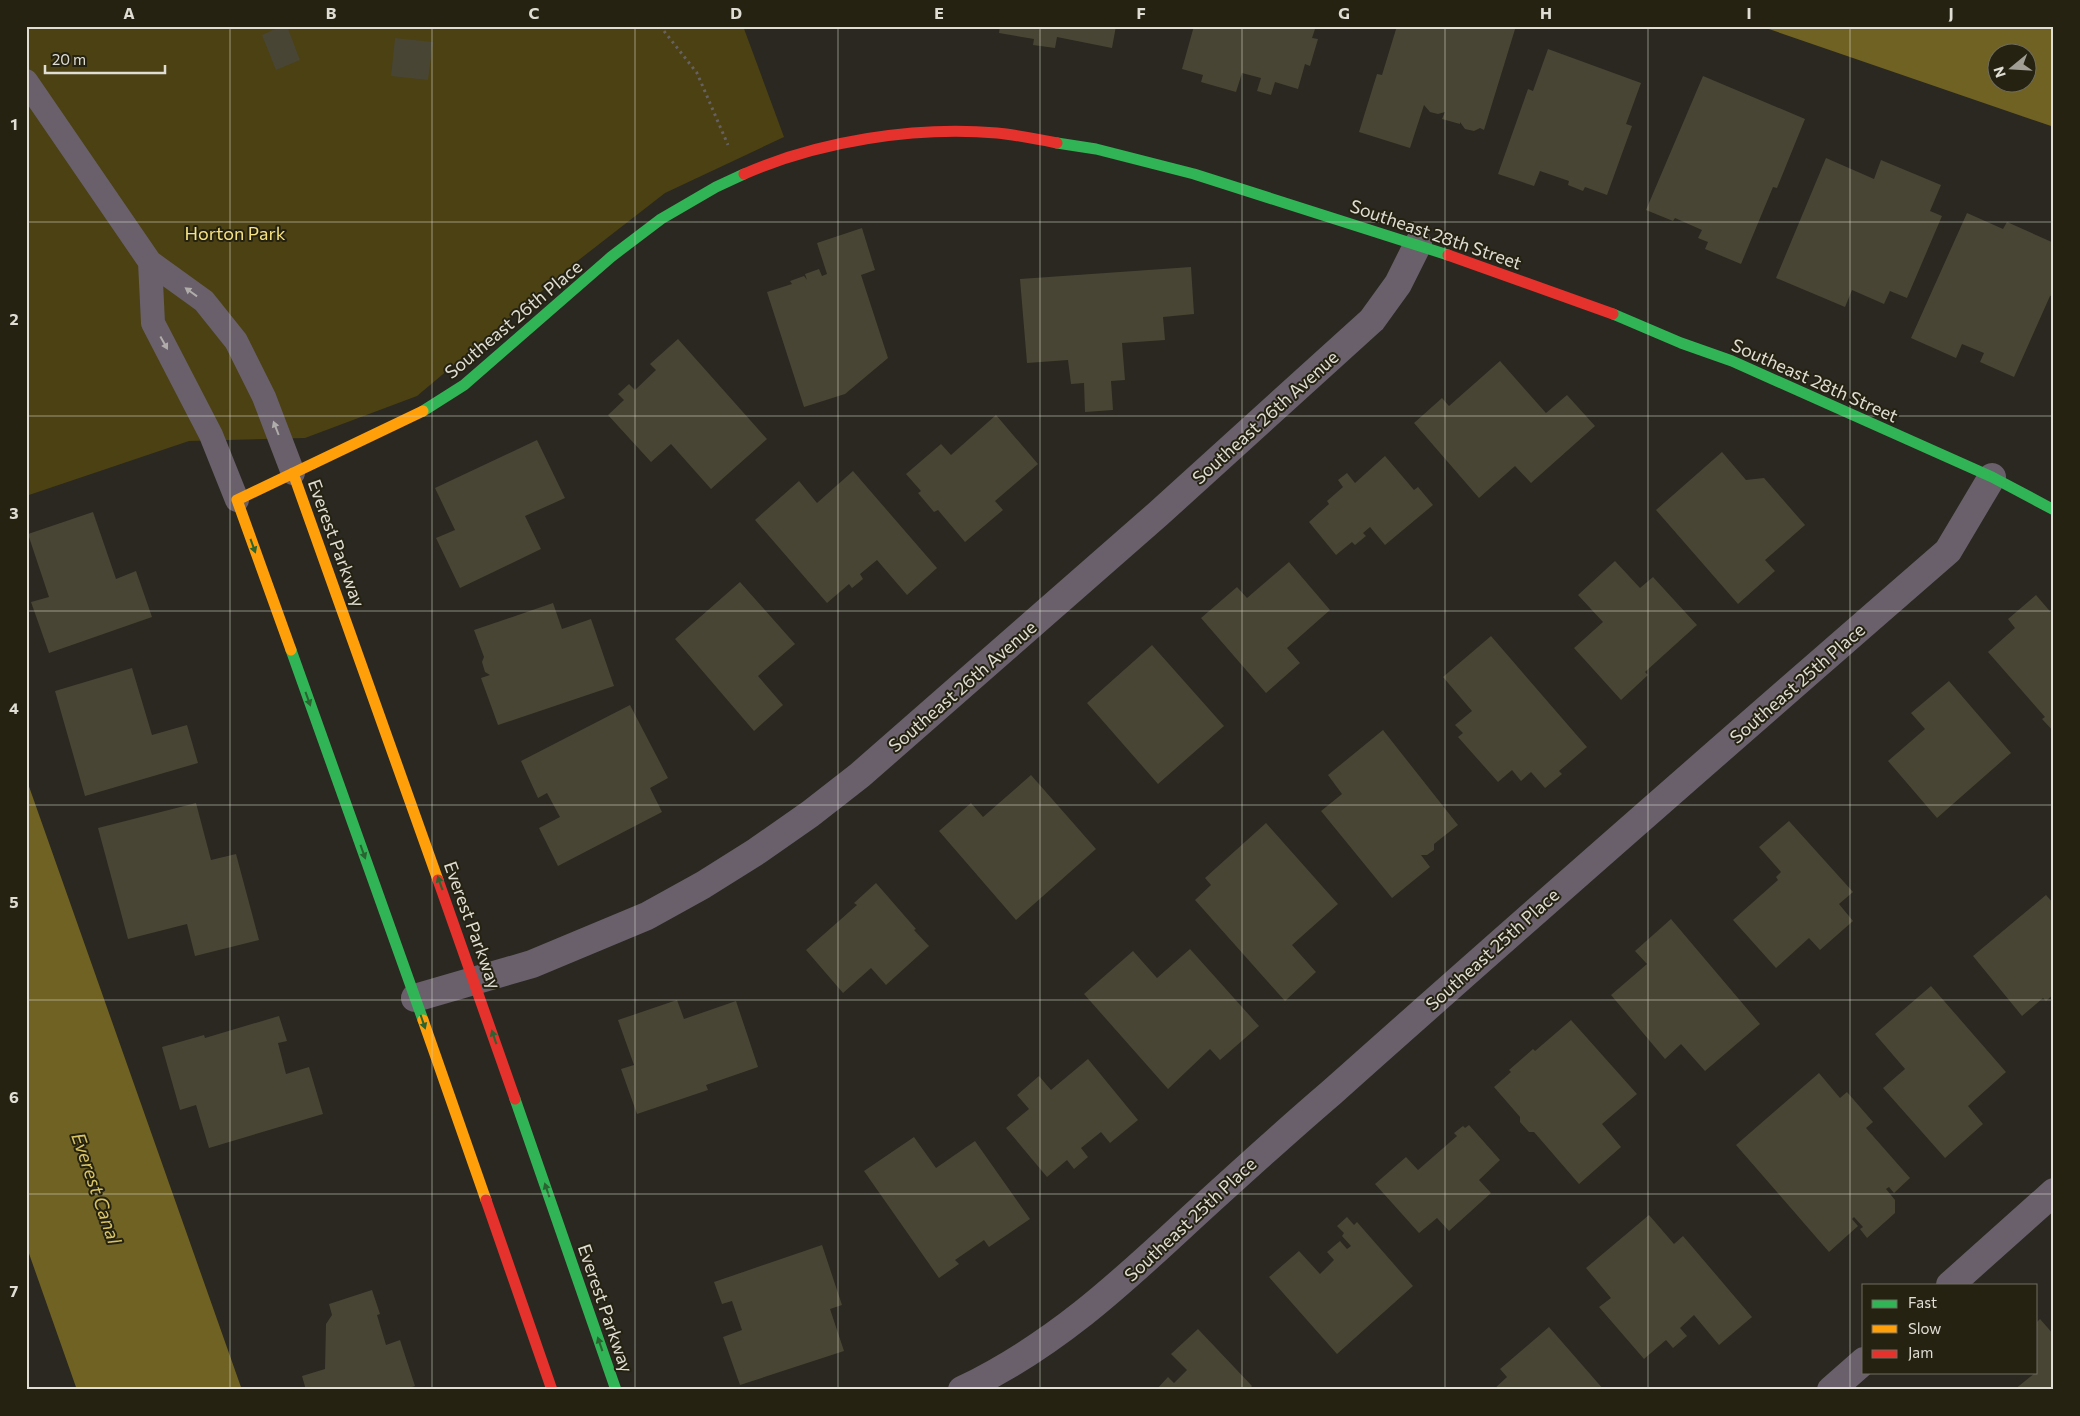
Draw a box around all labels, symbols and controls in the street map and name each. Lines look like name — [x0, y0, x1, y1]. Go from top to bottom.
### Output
text: A — [123, 3, 135, 22]
text: B — [326, 3, 337, 22]
text: C — [529, 3, 540, 22]
text: D — [730, 3, 742, 22]
text: E — [934, 3, 944, 22]
text: F — [1136, 3, 1146, 22]
text: G — [1338, 3, 1350, 22]
text: H — [1540, 3, 1552, 22]
text: I — [1746, 3, 1752, 22]
text: J — [1948, 3, 1954, 22]
scale bar — [45, 42, 165, 74]
north arrow — [1988, 42, 2038, 92]
text: 20 m — [52, 50, 86, 68]
text: N — [1989, 65, 2009, 80]
text: 1 — [10, 114, 18, 133]
street label: Southeast 28th Street — [1347, 194, 1525, 274]
park label: Horton Park — [185, 222, 286, 244]
street label: Southeast 26th Place — [440, 255, 586, 383]
one-way arrow — [184, 287, 198, 297]
text: 2 — [9, 309, 19, 328]
street label: Southeast 28th Street — [1728, 333, 1902, 427]
one-way arrow — [160, 336, 168, 350]
street label: Southeast 26th Avenue — [1187, 346, 1343, 488]
one-way arrow — [272, 420, 279, 435]
street label: Everest Parkway — [304, 476, 370, 610]
text: 3 — [9, 503, 19, 522]
one-way arrow — [250, 539, 258, 554]
street label: Southeast 26th Avenue — [883, 616, 1041, 756]
street label: Southeast 25th Place — [1725, 618, 1869, 748]
one-way arrow — [304, 692, 312, 707]
text: 4 — [9, 698, 19, 717]
one-way arrow — [359, 845, 367, 860]
street label: Everest Parkway — [440, 858, 506, 992]
one-way arrow — [436, 876, 443, 891]
street label: Southeast 25th Place — [1421, 883, 1563, 1015]
text: 5 — [9, 892, 19, 911]
one-way arrow — [420, 1014, 427, 1029]
one-way arrow — [490, 1029, 497, 1044]
text: 6 — [9, 1087, 19, 1106]
water label: Everest Canal — [67, 1129, 127, 1248]
street label: Southeast 25th Place — [1120, 1152, 1260, 1286]
one-way arrow — [543, 1182, 551, 1197]
street label: Everest Parkway — [574, 1241, 638, 1375]
text: 7 — [10, 1281, 19, 1300]
legend — [1862, 1284, 2038, 1374]
text: Fast — [1908, 1293, 1937, 1311]
text: Slow — [1908, 1319, 1941, 1337]
one-way arrow — [596, 1336, 603, 1351]
text: Jam — [1908, 1343, 1933, 1361]

